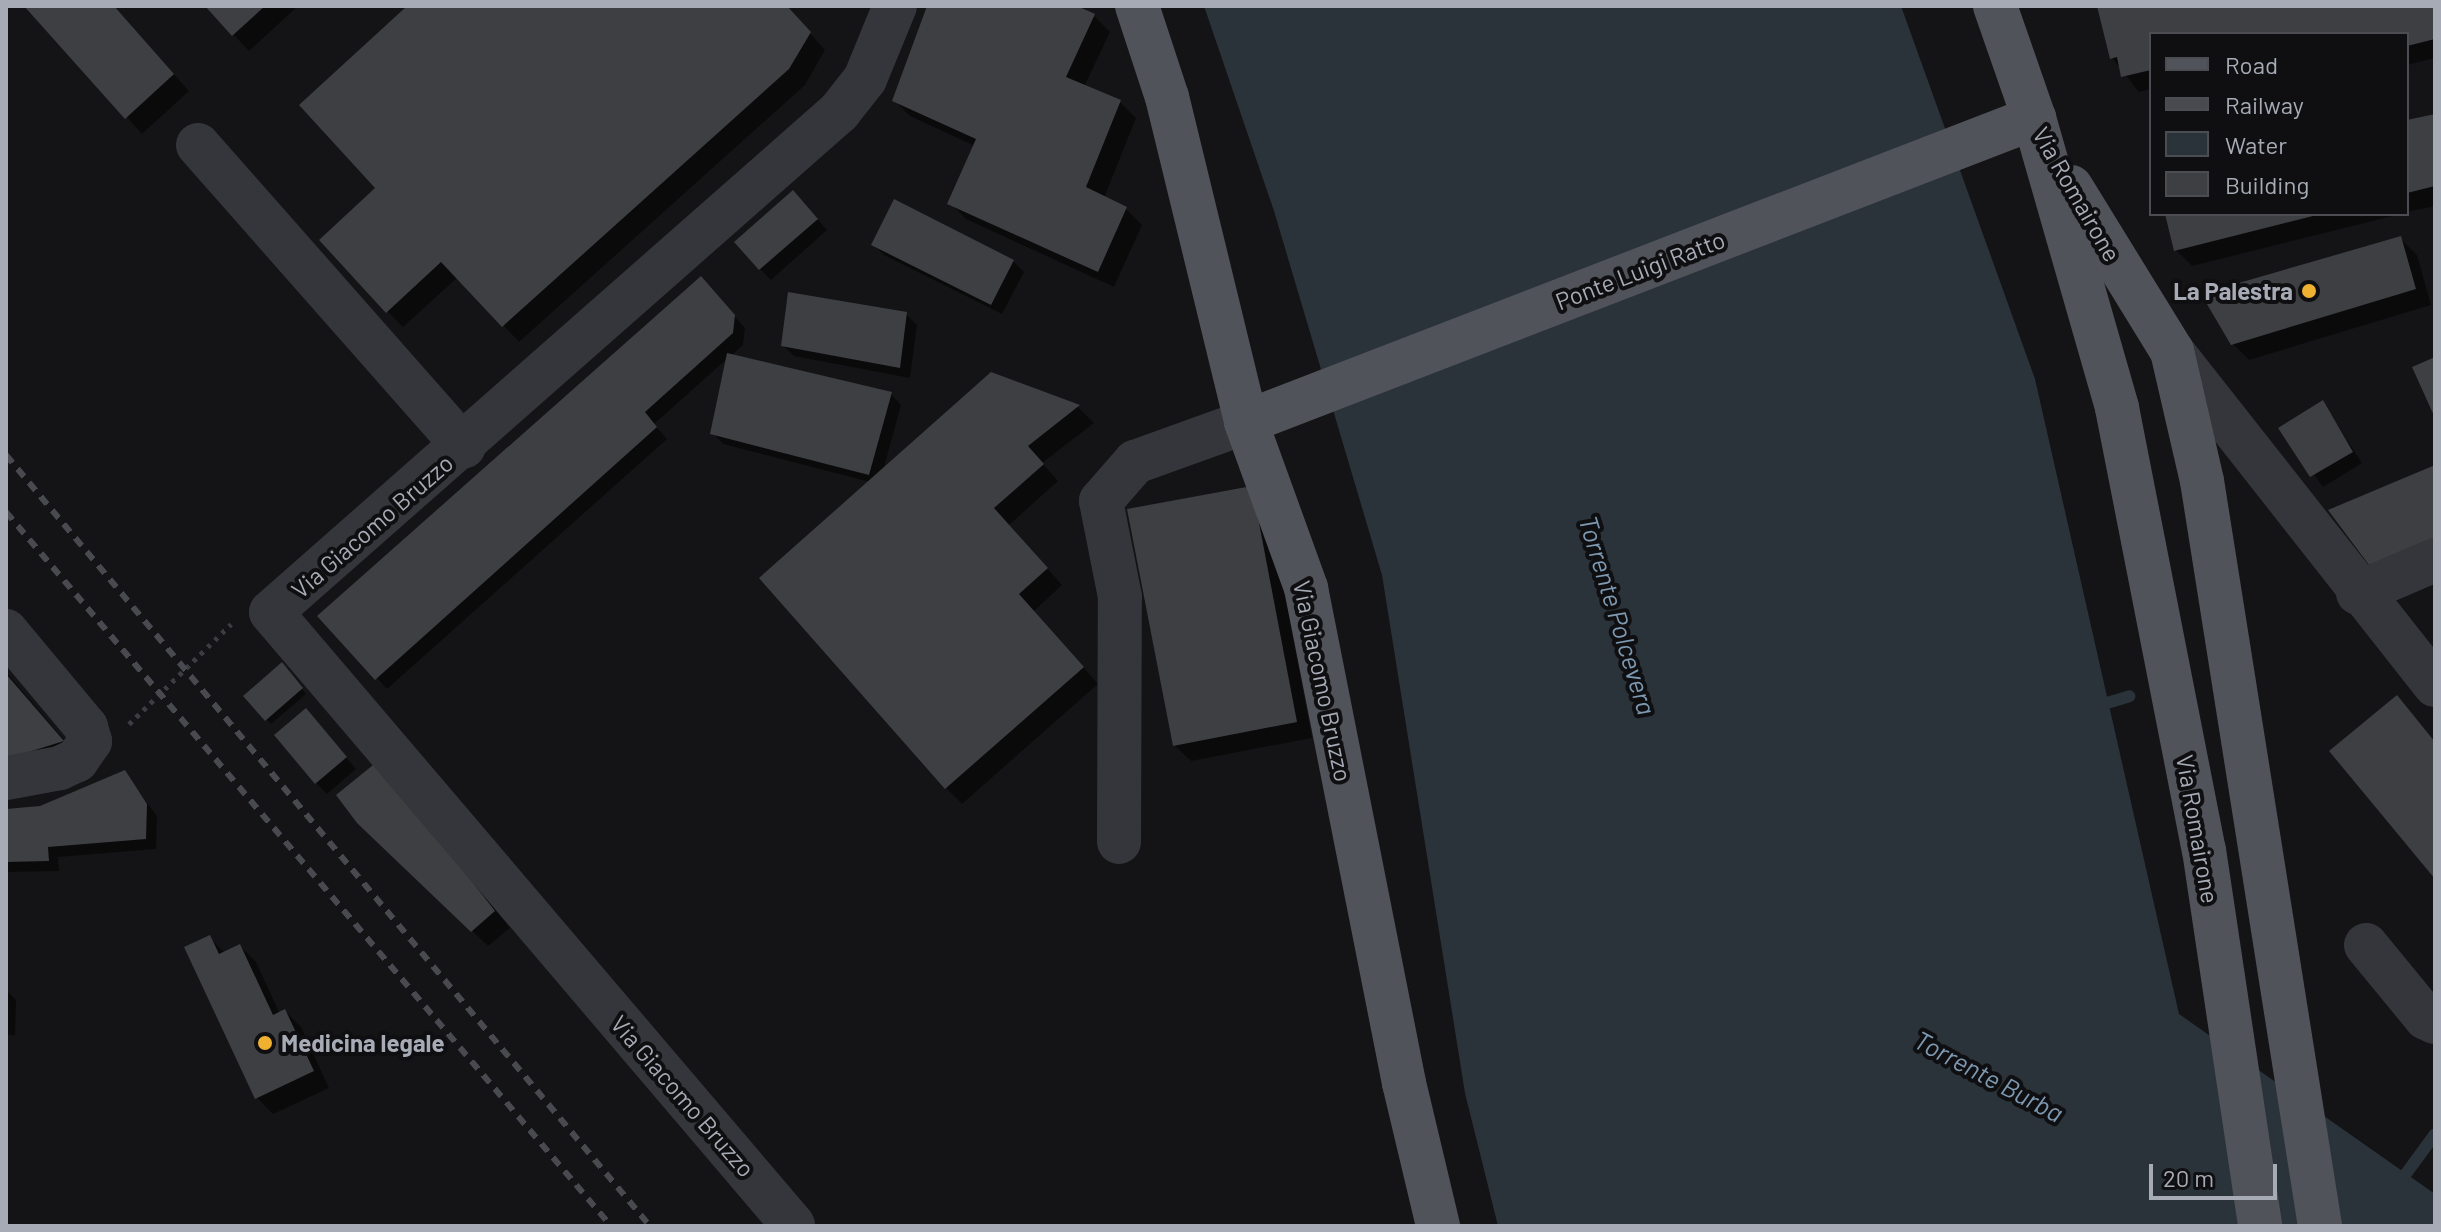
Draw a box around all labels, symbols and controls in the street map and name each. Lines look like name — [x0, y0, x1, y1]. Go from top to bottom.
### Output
legend — [2149, 32, 2409, 216]
text: Road — [2225, 50, 2278, 79]
text: Railway — [2225, 90, 2304, 119]
street label: Via Romairone — [2027, 122, 2127, 266]
text: Water — [2225, 130, 2287, 159]
text: Building — [2225, 170, 2309, 199]
street label: Ponte Luigi Ratto — [1551, 224, 1729, 316]
place label: La Palestra — [2173, 277, 2293, 305]
marker: La Palestra — [2300, 282, 2318, 300]
street label: Via Giacomo Bruzzo — [285, 448, 459, 604]
water label: Torrente Polcevera — [1573, 512, 1663, 718]
street label: Via Giacomo Bruzzo — [1288, 578, 1358, 784]
street label: Via Romairone — [2171, 752, 2225, 906]
street label: Via Giacomo Bruzzo — [605, 1009, 761, 1183]
water label: Torrente Burba — [1909, 1024, 2069, 1128]
place label: Medicina legale — [281, 1029, 445, 1057]
marker: Medicina legale — [256, 1034, 274, 1052]
scale bar — [2153, 1148, 2281, 1198]
text: 20 m — [2163, 1163, 2214, 1192]

